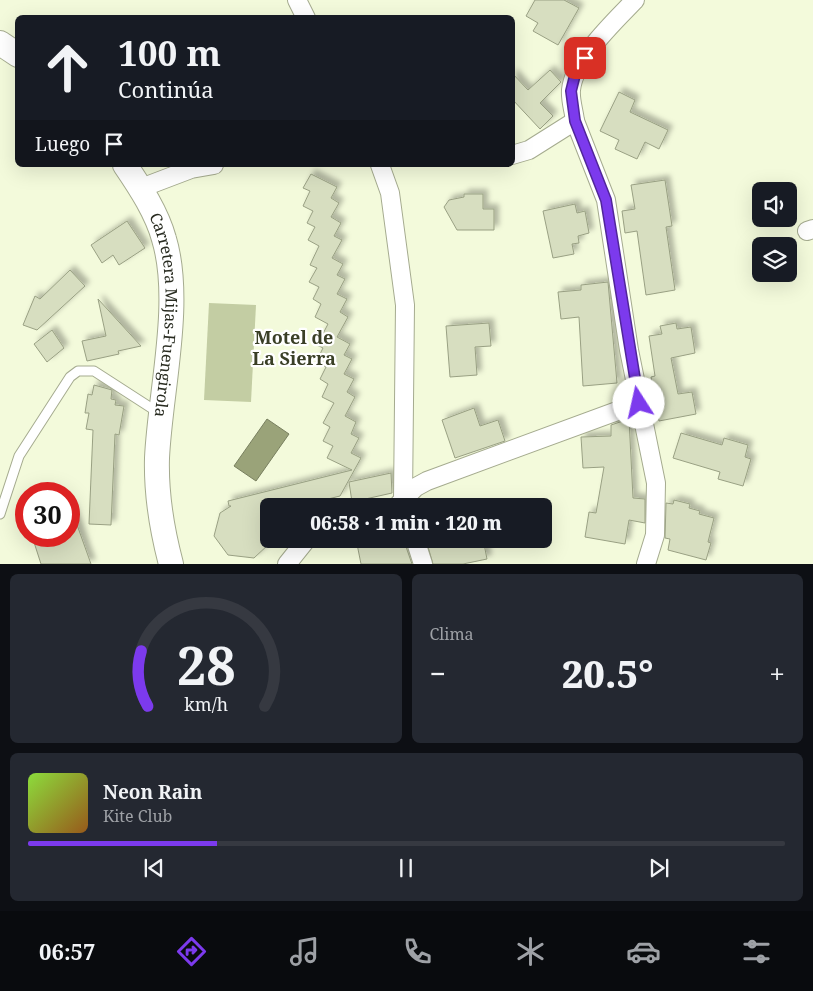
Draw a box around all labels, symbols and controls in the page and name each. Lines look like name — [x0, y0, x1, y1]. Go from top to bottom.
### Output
text: 100 m — [118, 29, 221, 76]
icon: ahead — [35, 35, 100, 100]
pin — [564, 37, 606, 79]
icon: arrive — [571, 44, 599, 72]
text: Continúa — [118, 74, 214, 104]
icon: arrive — [100, 130, 128, 158]
text: Luego — [35, 131, 90, 157]
map controls — [752, 182, 797, 282]
button: sound — [752, 182, 797, 227]
street label: Carretera Mijas-Fuengirola — [144, 209, 182, 418]
button: layers — [752, 237, 797, 282]
district label: Motel de La Sierra — [252, 325, 336, 370]
position arrow — [612, 376, 664, 428]
speed limit sign: 30 — [15, 482, 80, 547]
text: 06:58 · 1 min · 120 m — [310, 510, 502, 536]
text: Clima — [430, 623, 474, 645]
text: 28 — [176, 629, 235, 700]
text: 20.5° — [562, 647, 653, 699]
text: − — [430, 654, 446, 692]
text: + — [769, 654, 785, 692]
text: km/h — [184, 692, 228, 716]
text: Neon Rain — [103, 779, 202, 805]
text: Kite Club — [103, 805, 172, 827]
icon: previous — [140, 854, 168, 882]
icon: pause — [392, 854, 420, 882]
icon: next — [645, 854, 673, 882]
icon: directions — [174, 934, 209, 969]
icon: music — [287, 934, 322, 969]
icon: phone — [400, 934, 435, 969]
icon: climate — [513, 934, 548, 969]
icon: car — [626, 934, 661, 969]
icon: filters — [739, 934, 774, 969]
text: 06:57 — [39, 936, 95, 966]

